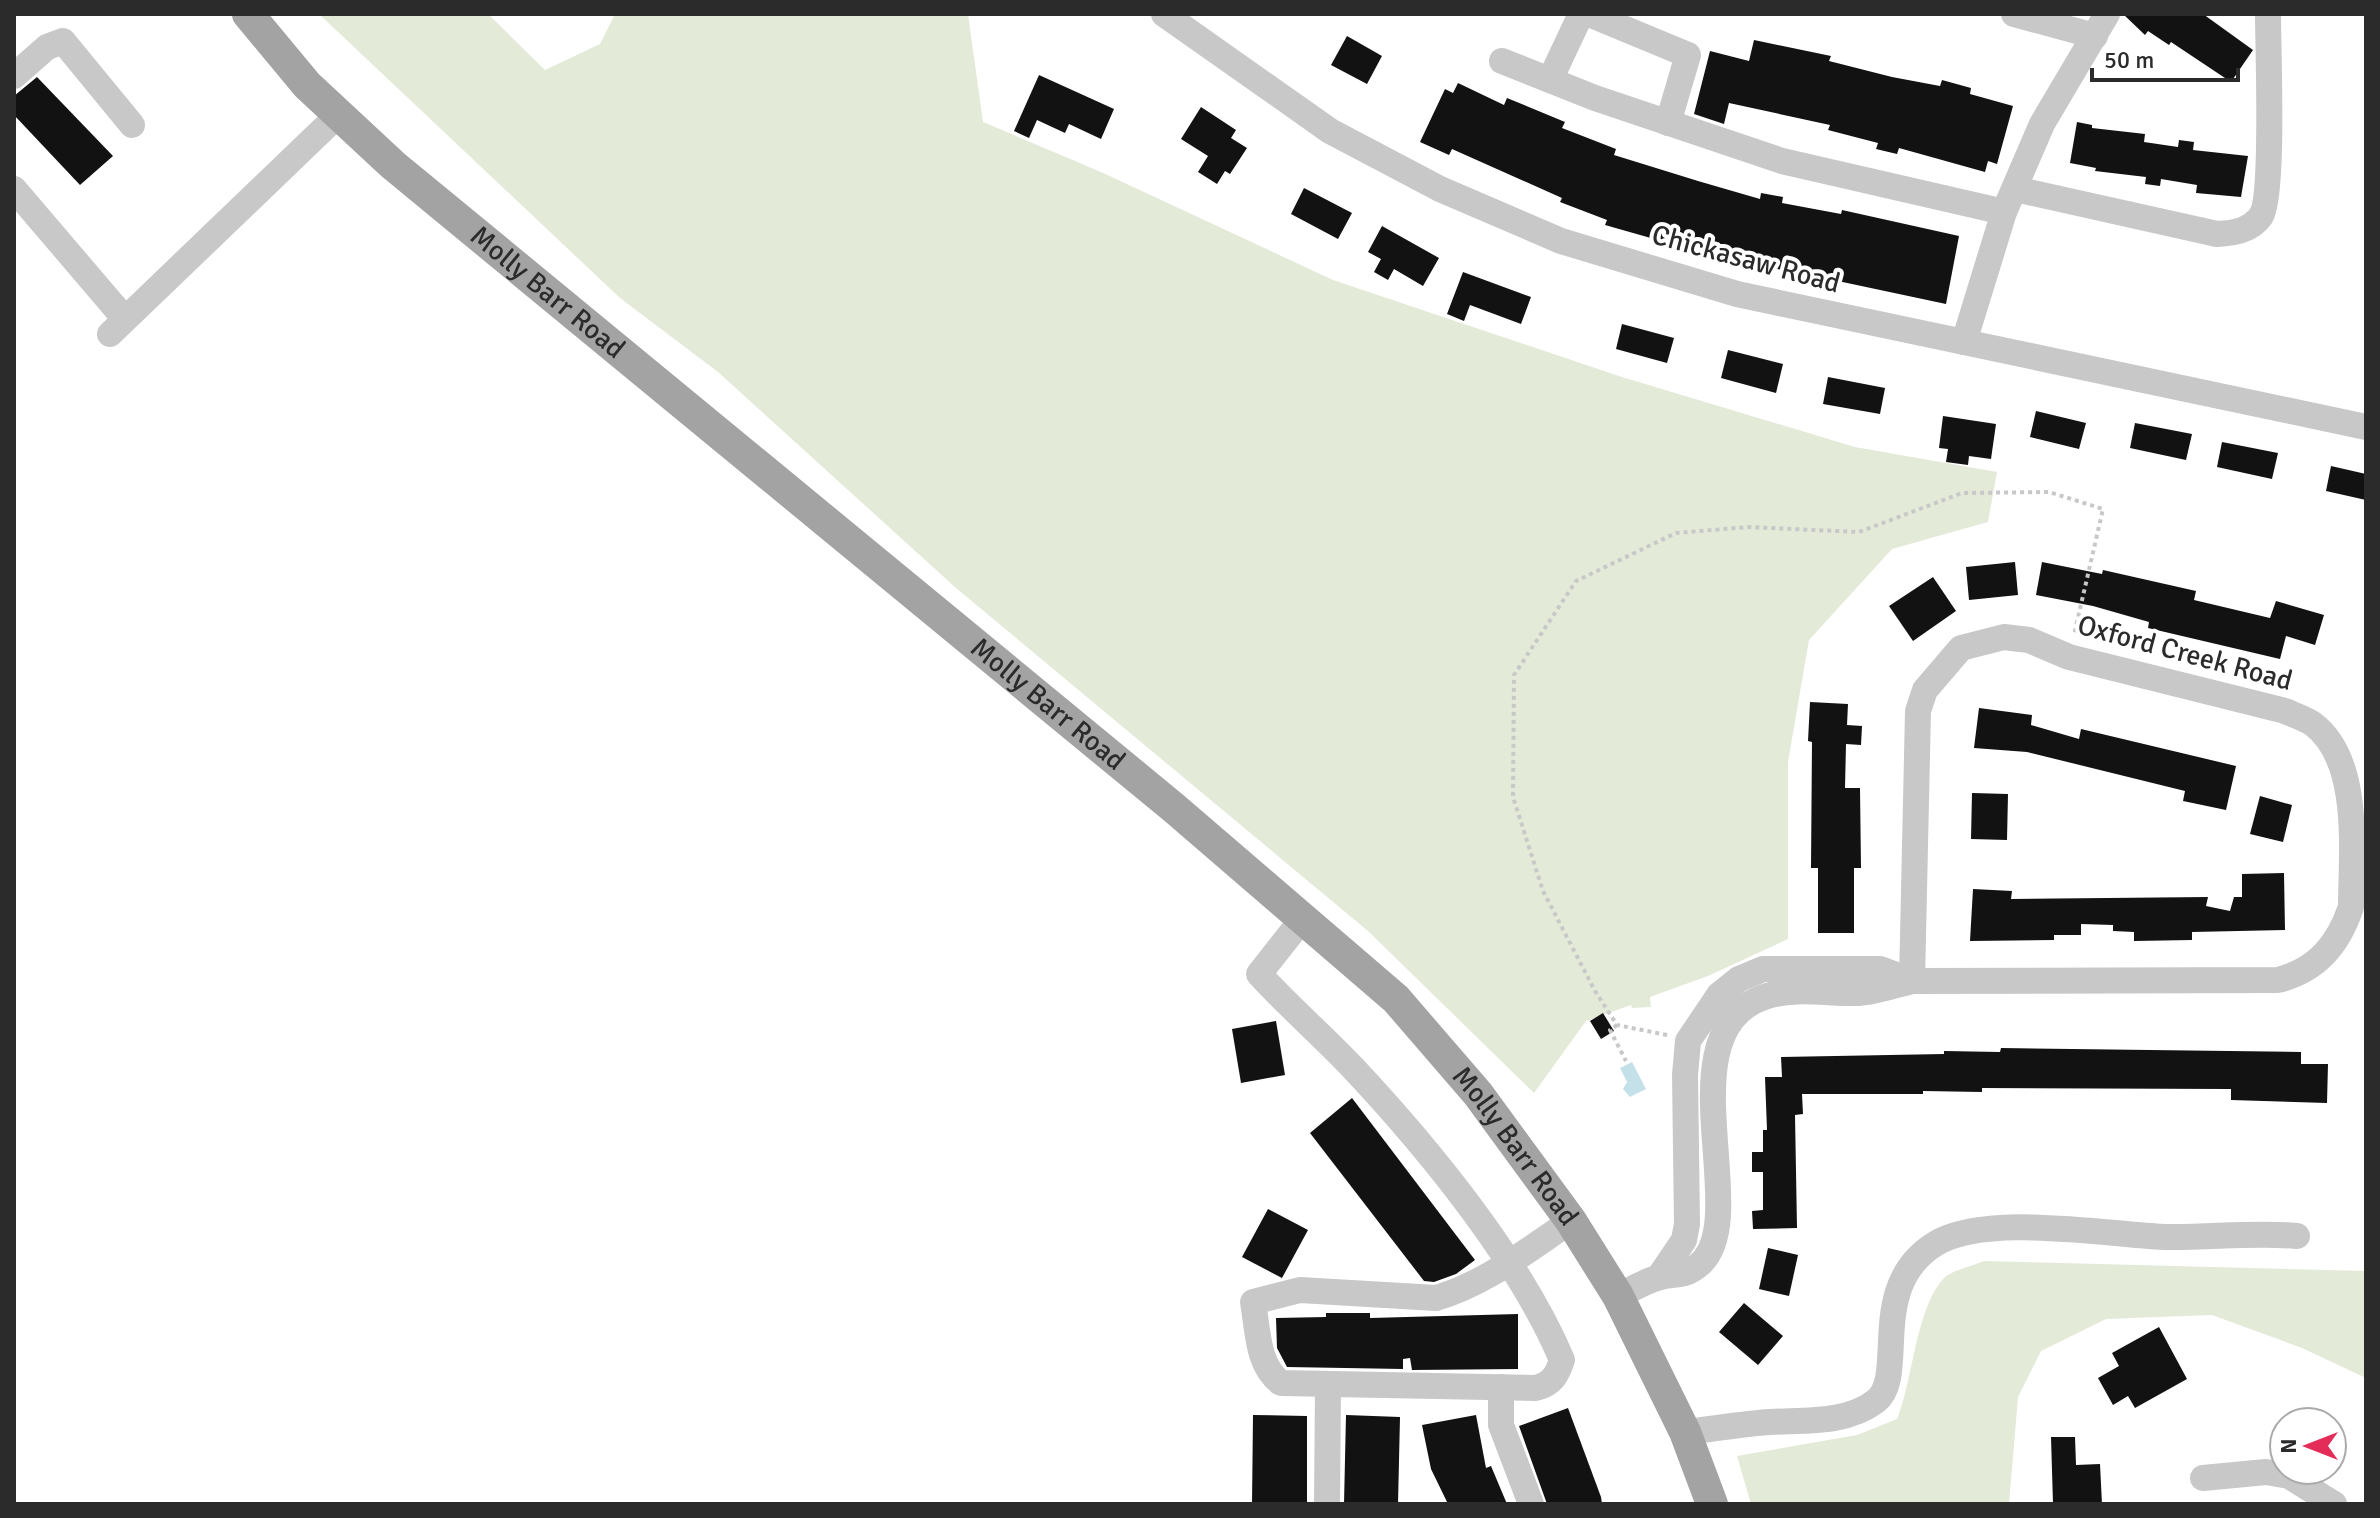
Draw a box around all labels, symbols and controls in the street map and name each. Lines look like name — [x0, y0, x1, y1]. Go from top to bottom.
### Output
scale bar — [2092, 32, 2238, 82]
text: 50 m — [2104, 45, 2154, 75]
street label: Chickasaw Road — [1648, 218, 1844, 300]
street label: Molly Barr Road — [463, 219, 632, 366]
street label: Oxford Creek Road — [2074, 608, 2296, 698]
street label: Molly Barr Road — [964, 631, 1132, 778]
street label: Molly Barr Road — [1445, 1060, 1586, 1233]
north arrow — [2268, 1406, 2348, 1486]
text: N — [2275, 1438, 2302, 1454]

